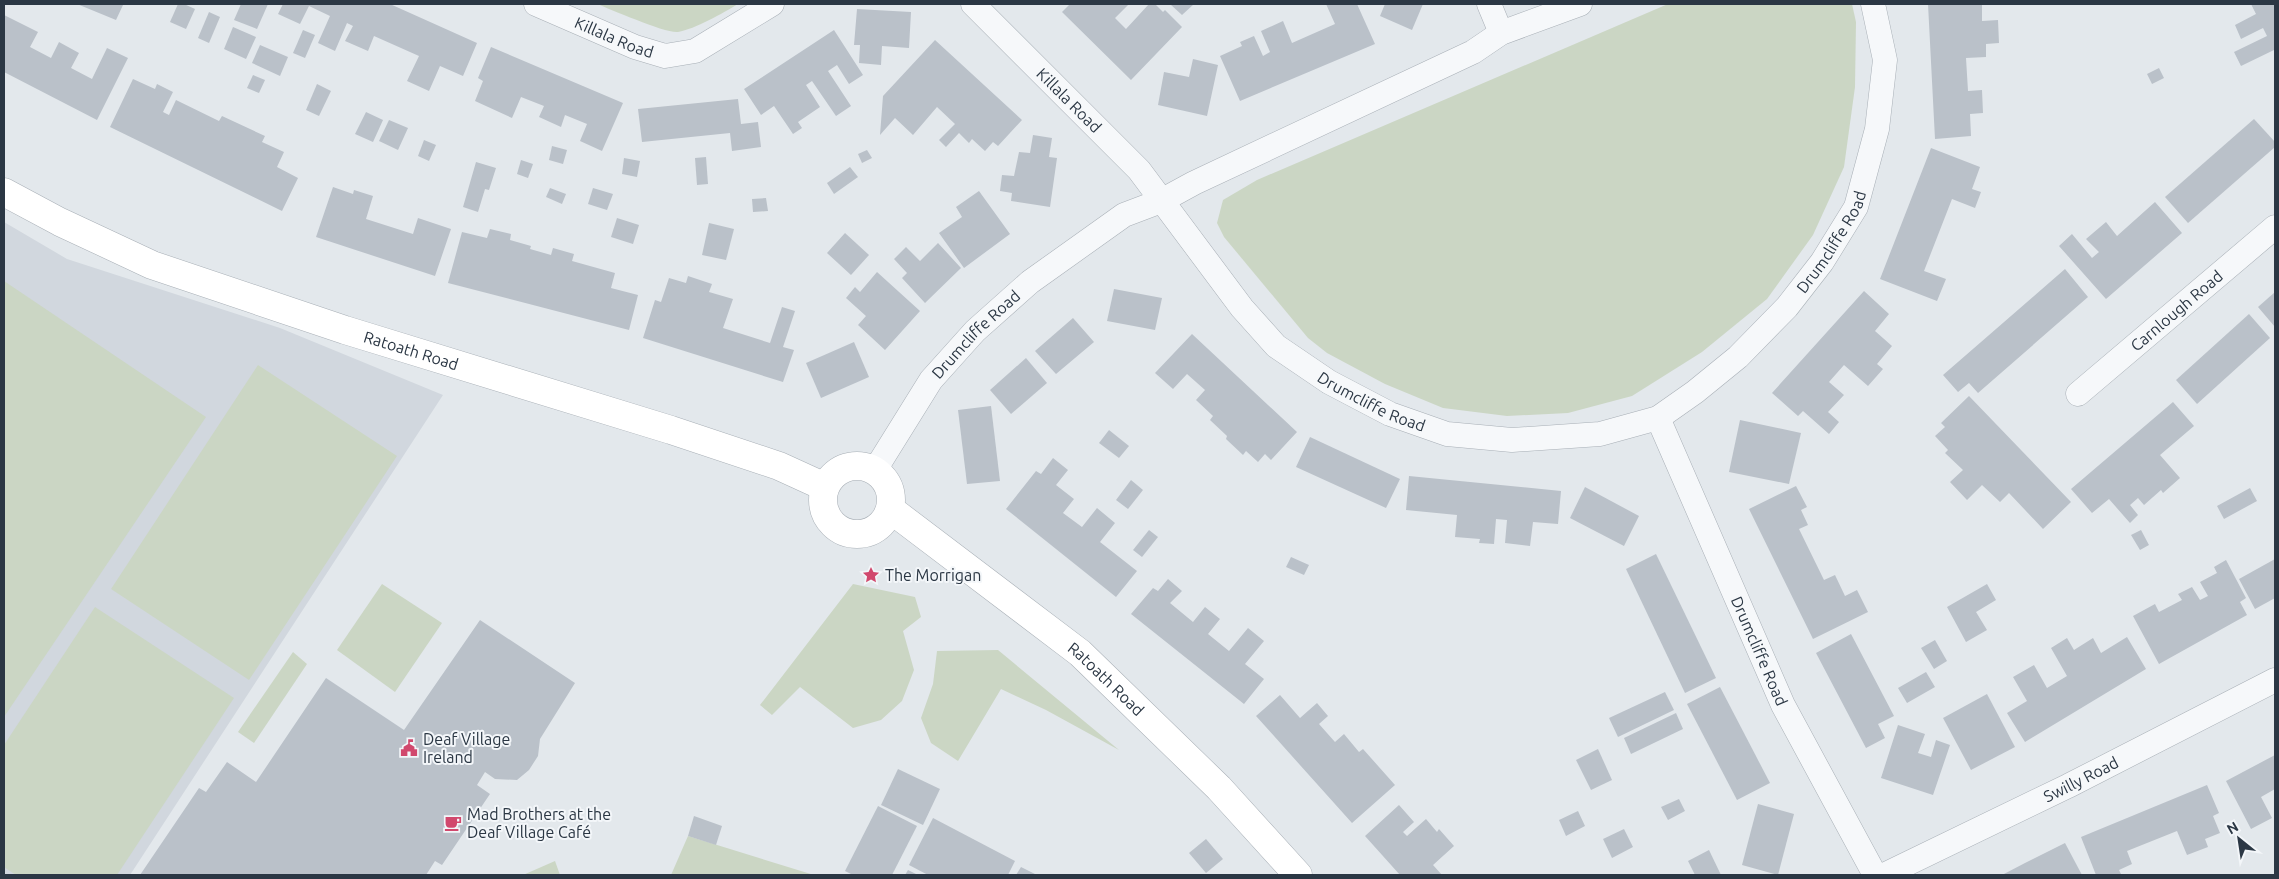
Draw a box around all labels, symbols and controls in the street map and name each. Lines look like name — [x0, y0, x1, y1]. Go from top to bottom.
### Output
street label: Killala Road — [572, 13, 656, 61]
street label: Killala Road — [1033, 64, 1105, 136]
street label: Drumcliffe Road — [1793, 189, 1869, 296]
street label: Carnlough Road — [2127, 267, 2226, 355]
street label: Drumcliffe Road — [928, 286, 1023, 382]
street label: Ratoath Road — [362, 327, 461, 373]
street label: Drumcliffe Road — [1314, 368, 1428, 435]
place icon: The Morrigan — [861, 565, 881, 585]
place label: The Morrigan — [885, 566, 981, 584]
street label: Drumcliffe Road — [1728, 593, 1791, 708]
street label: Ratoath Road — [1065, 638, 1148, 719]
place label: Deaf Village Ireland — [423, 730, 510, 766]
public building icon: Deaf Village Ireland — [399, 738, 419, 758]
street label: Swilly Road — [2041, 753, 2121, 805]
place label: Mad Brothers at the Deaf Village Café — [467, 805, 611, 841]
cafe icon: Mad Brothers at the Deaf Village Café — [443, 813, 463, 833]
north arrow — [2214, 814, 2264, 864]
text: N — [2224, 818, 2241, 837]

